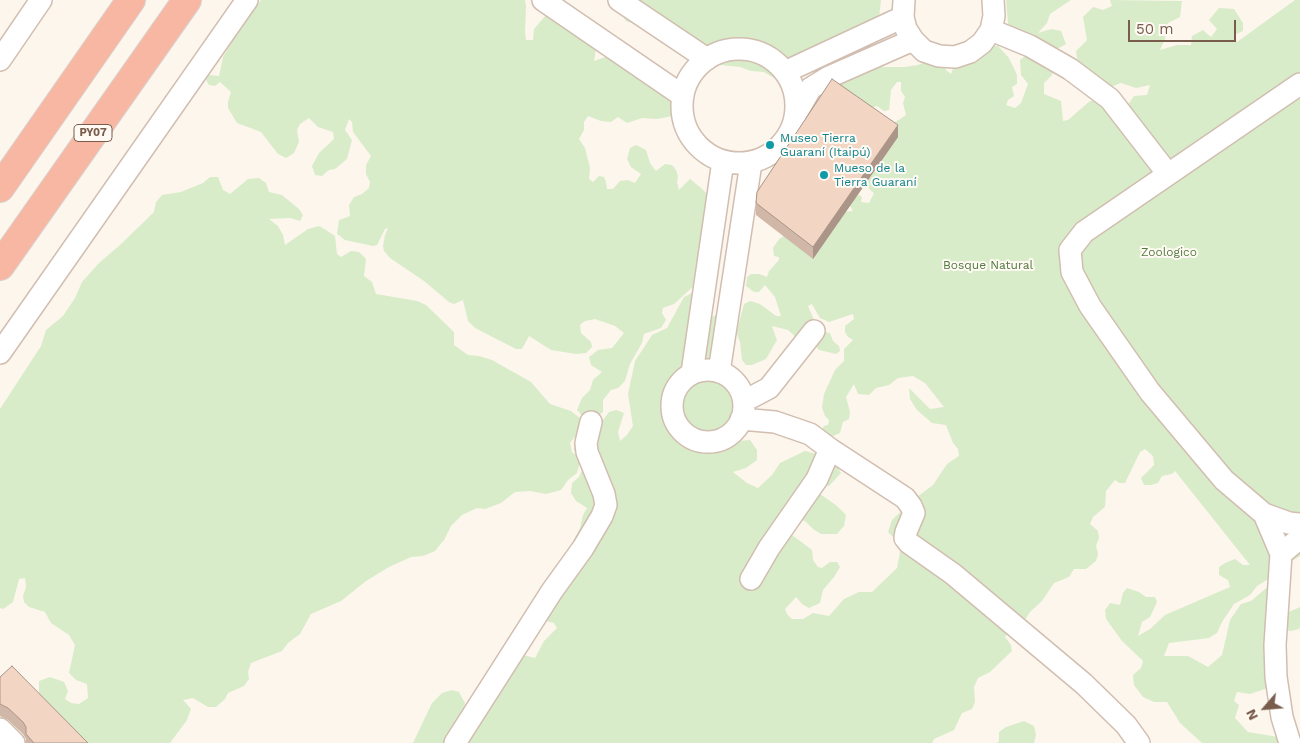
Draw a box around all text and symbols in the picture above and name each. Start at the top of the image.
scale bar [1130,10,1238,42]
text: 50 m [1136,20,1173,38]
road number: PY07 [74,125,112,142]
place label: Museo Tierra Guaraní (Itaipú) [780,131,870,159]
marker: Museo Tierra Guaraní (Itaipú) [764,139,776,151]
place label: Mueso de la Tierra Guaraní [834,161,917,189]
marker: Mueso de la Tierra Guaraní [818,169,830,181]
park label: Zoologico [1141,245,1197,259]
park label: Bosque Natural [943,258,1033,272]
north arrow [1240,683,1290,733]
text: N [1242,707,1261,723]

